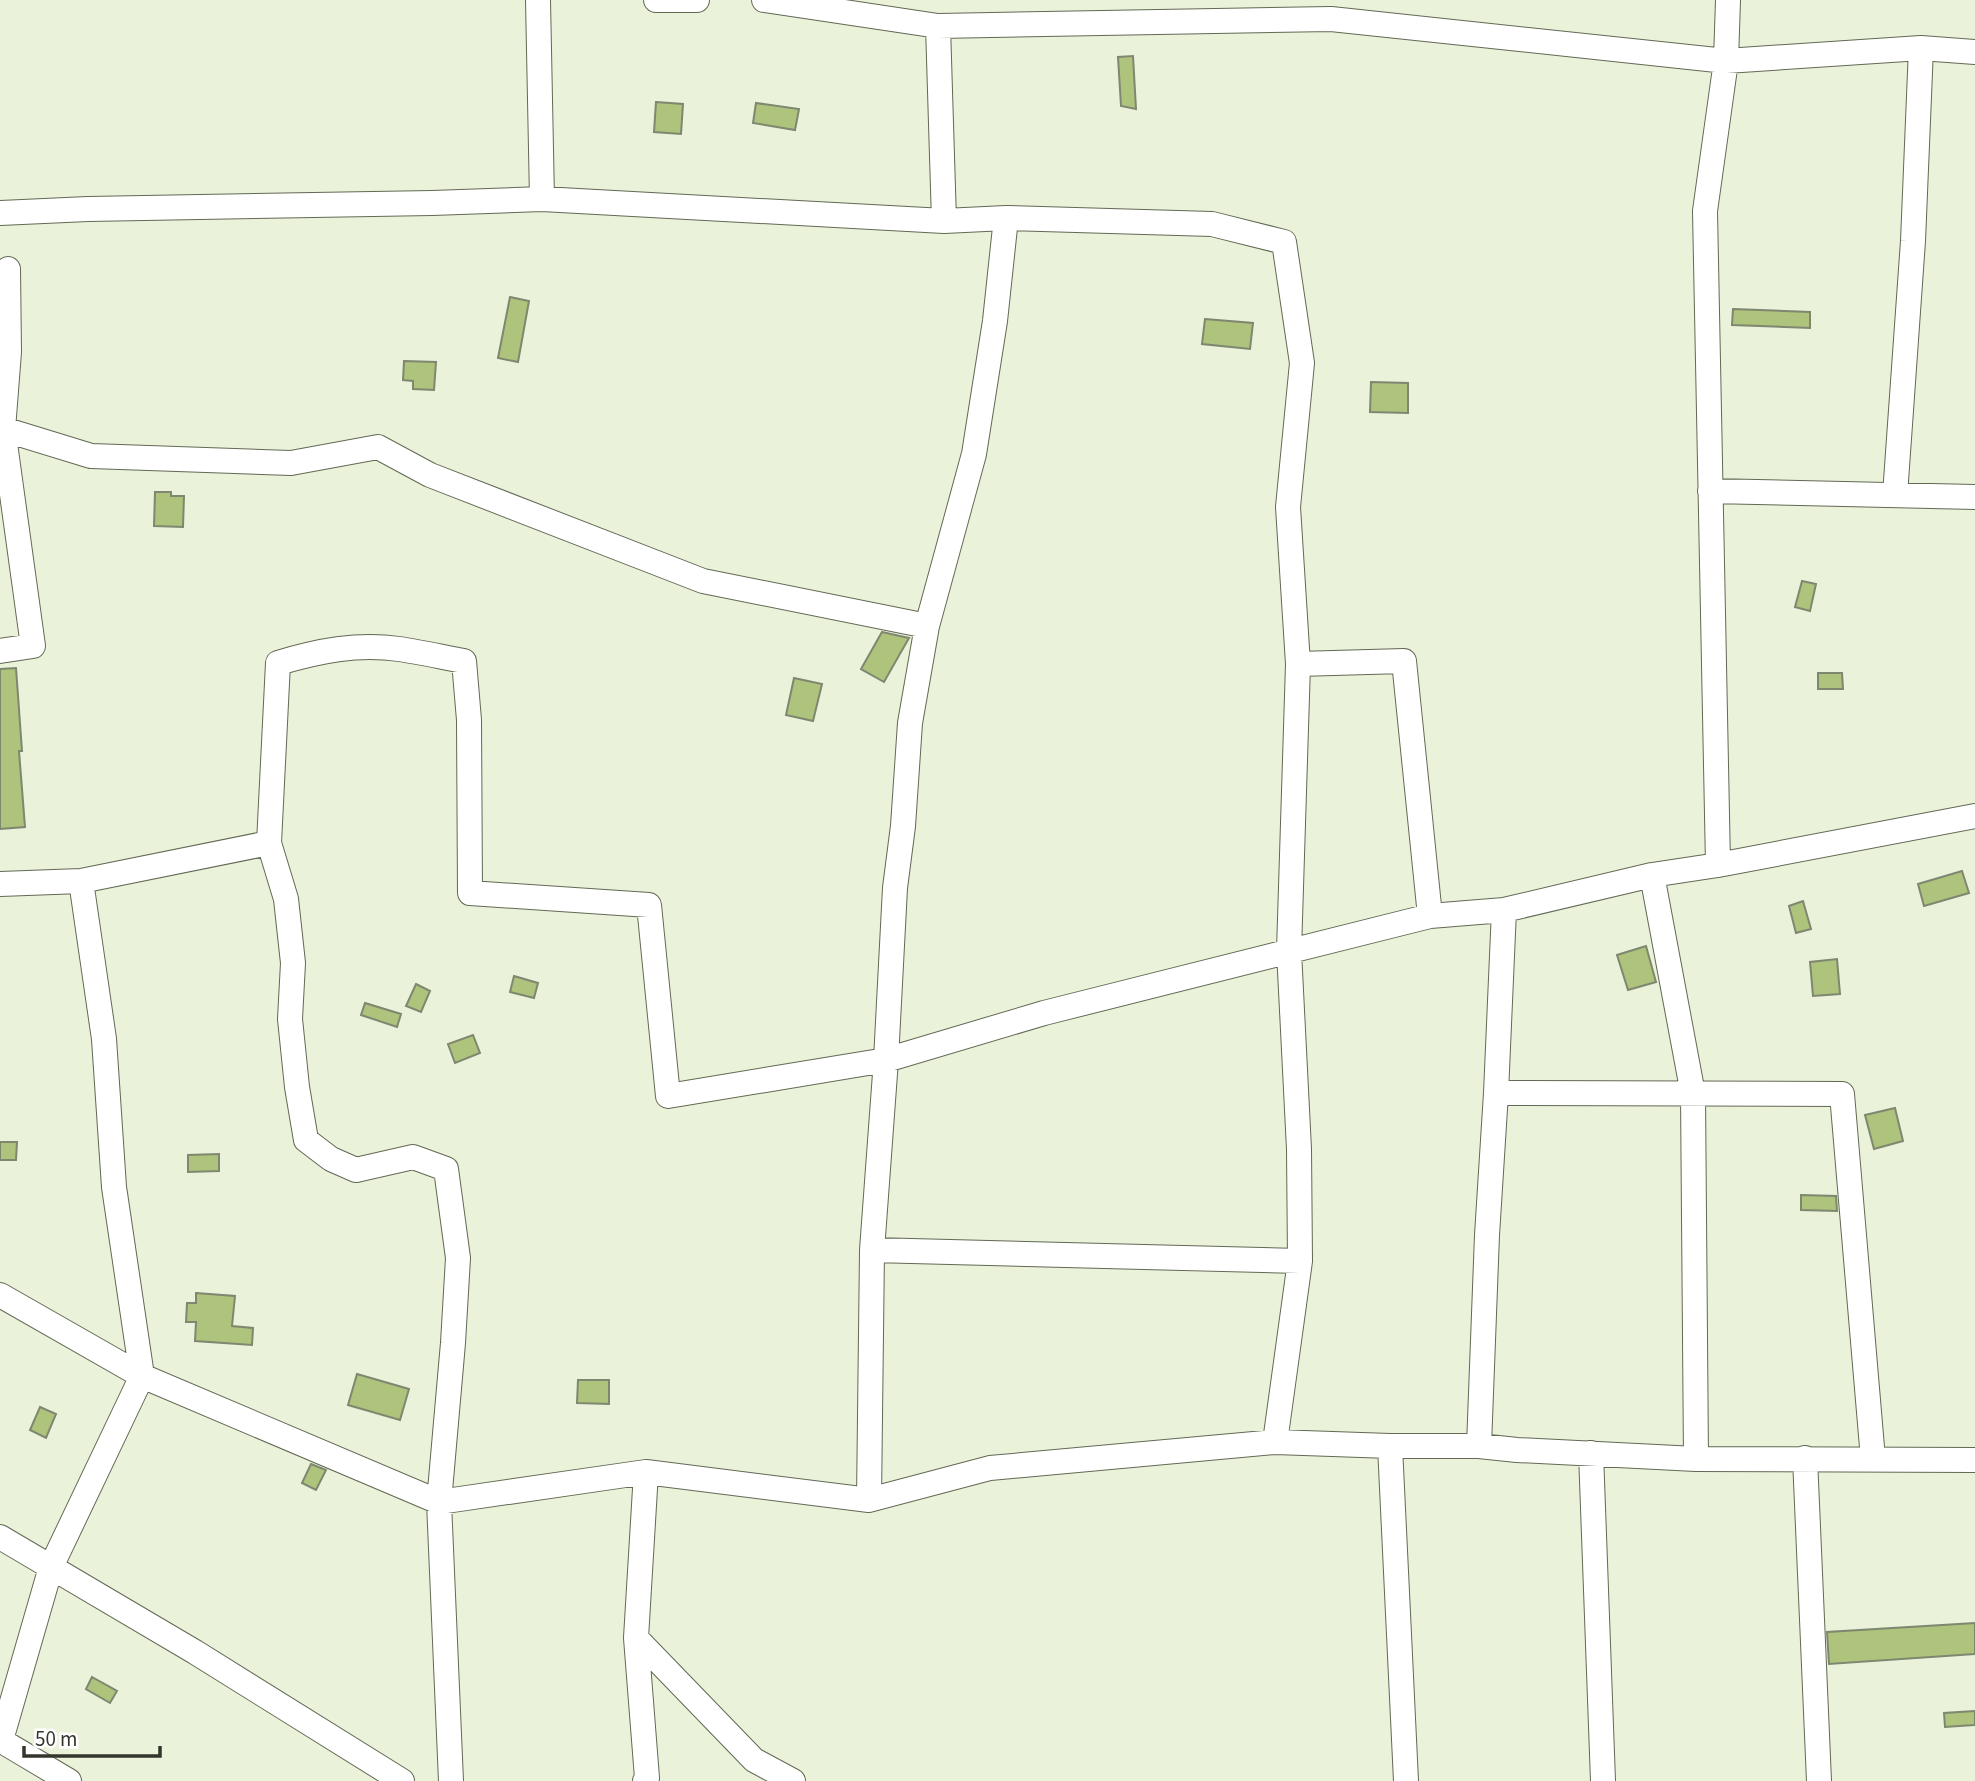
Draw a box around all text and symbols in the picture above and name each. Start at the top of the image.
scale bar [24,1714,161,1758]
text: 50 m [35,1724,77,1754]

